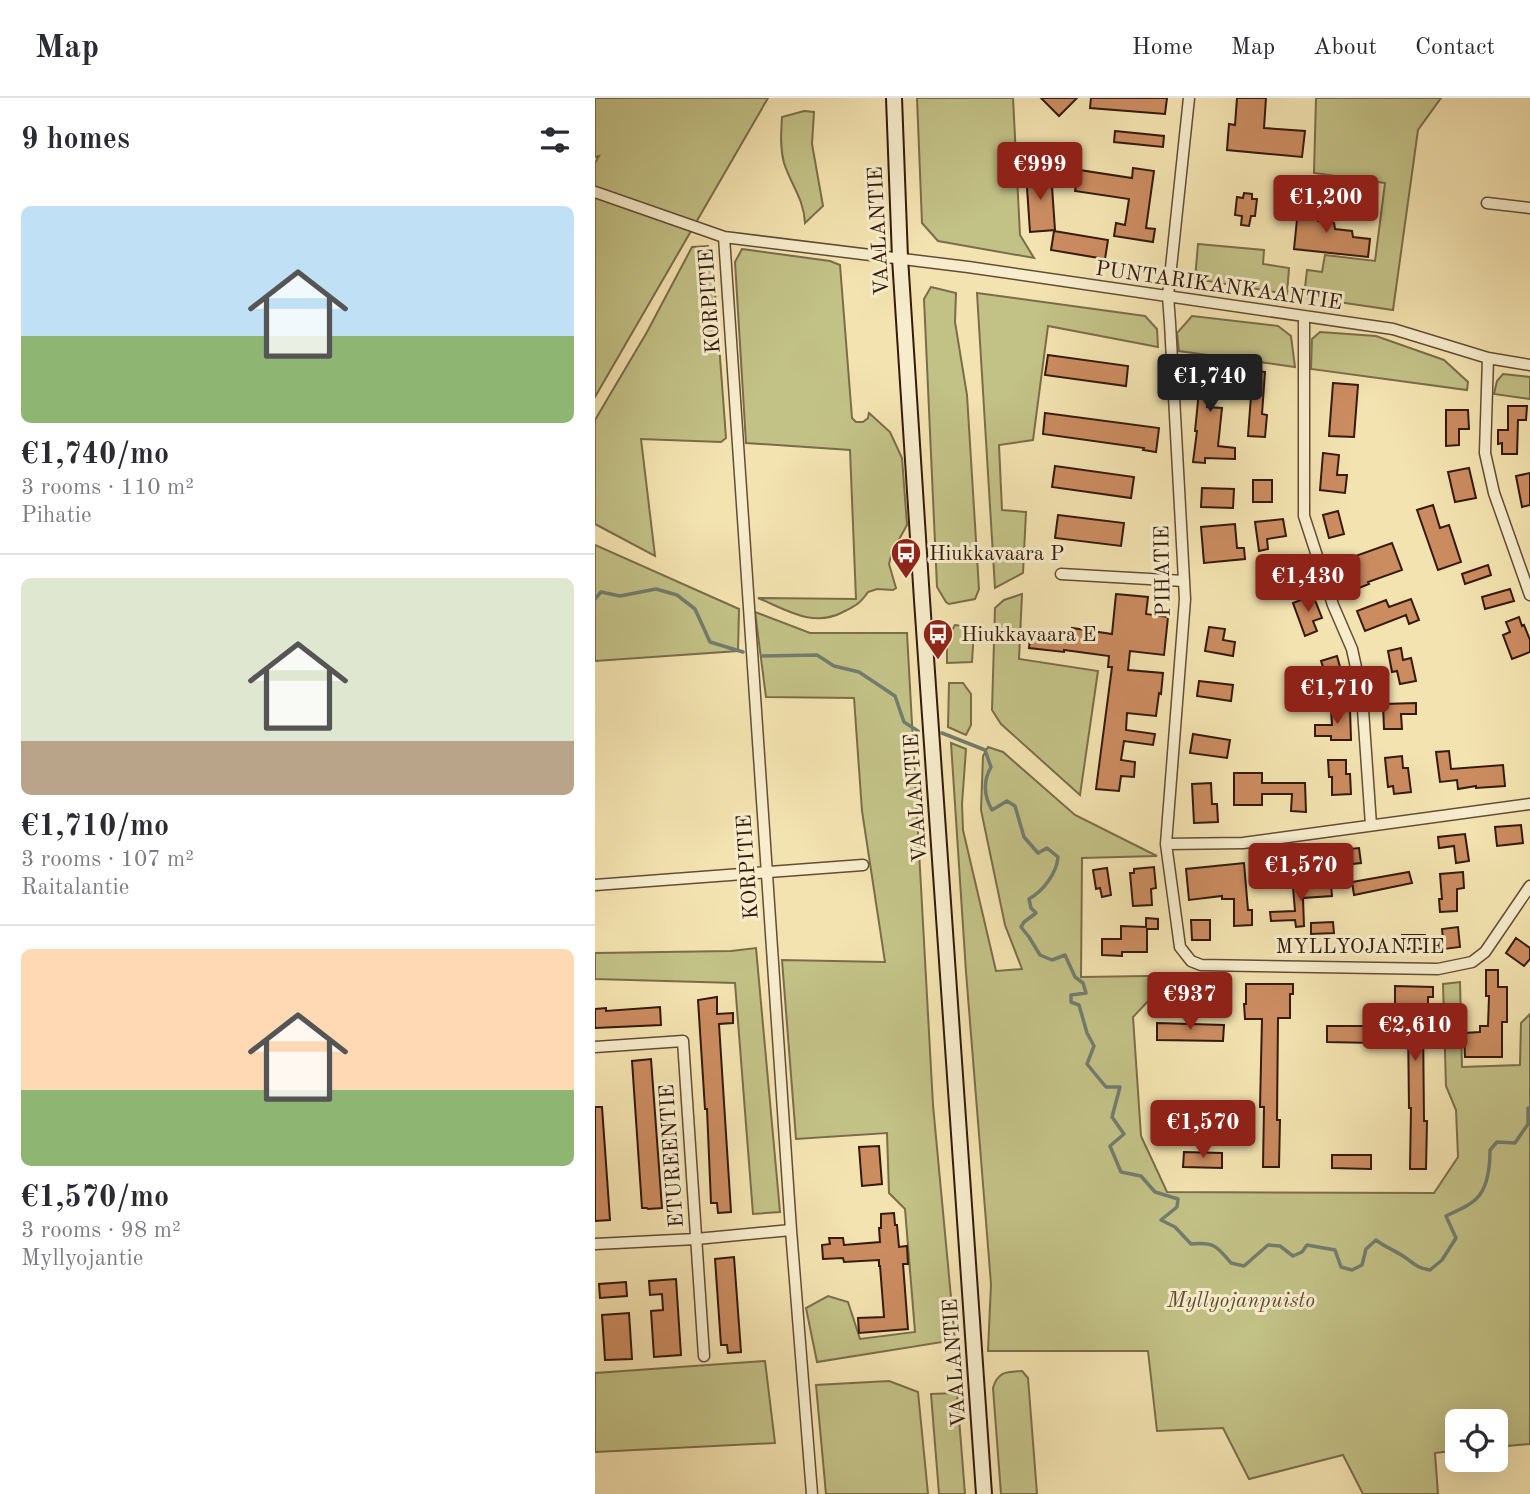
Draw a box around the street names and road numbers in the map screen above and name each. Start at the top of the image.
street label: VAALANTIE [866,166,893,296]
street label: KORPITIE [696,248,725,354]
street label: PUNTARIKANKAANTIE [1094,259,1344,314]
street label: PIHATIE [1152,525,1175,617]
street label: VAALANTIE [902,733,931,863]
street label: KORPITIE [734,814,763,920]
street label: MYLLYOJANTIE [1276,937,1444,958]
street label: ETUREENTIE [657,1083,688,1228]
street label: VAALANTIE [941,1298,970,1428]

